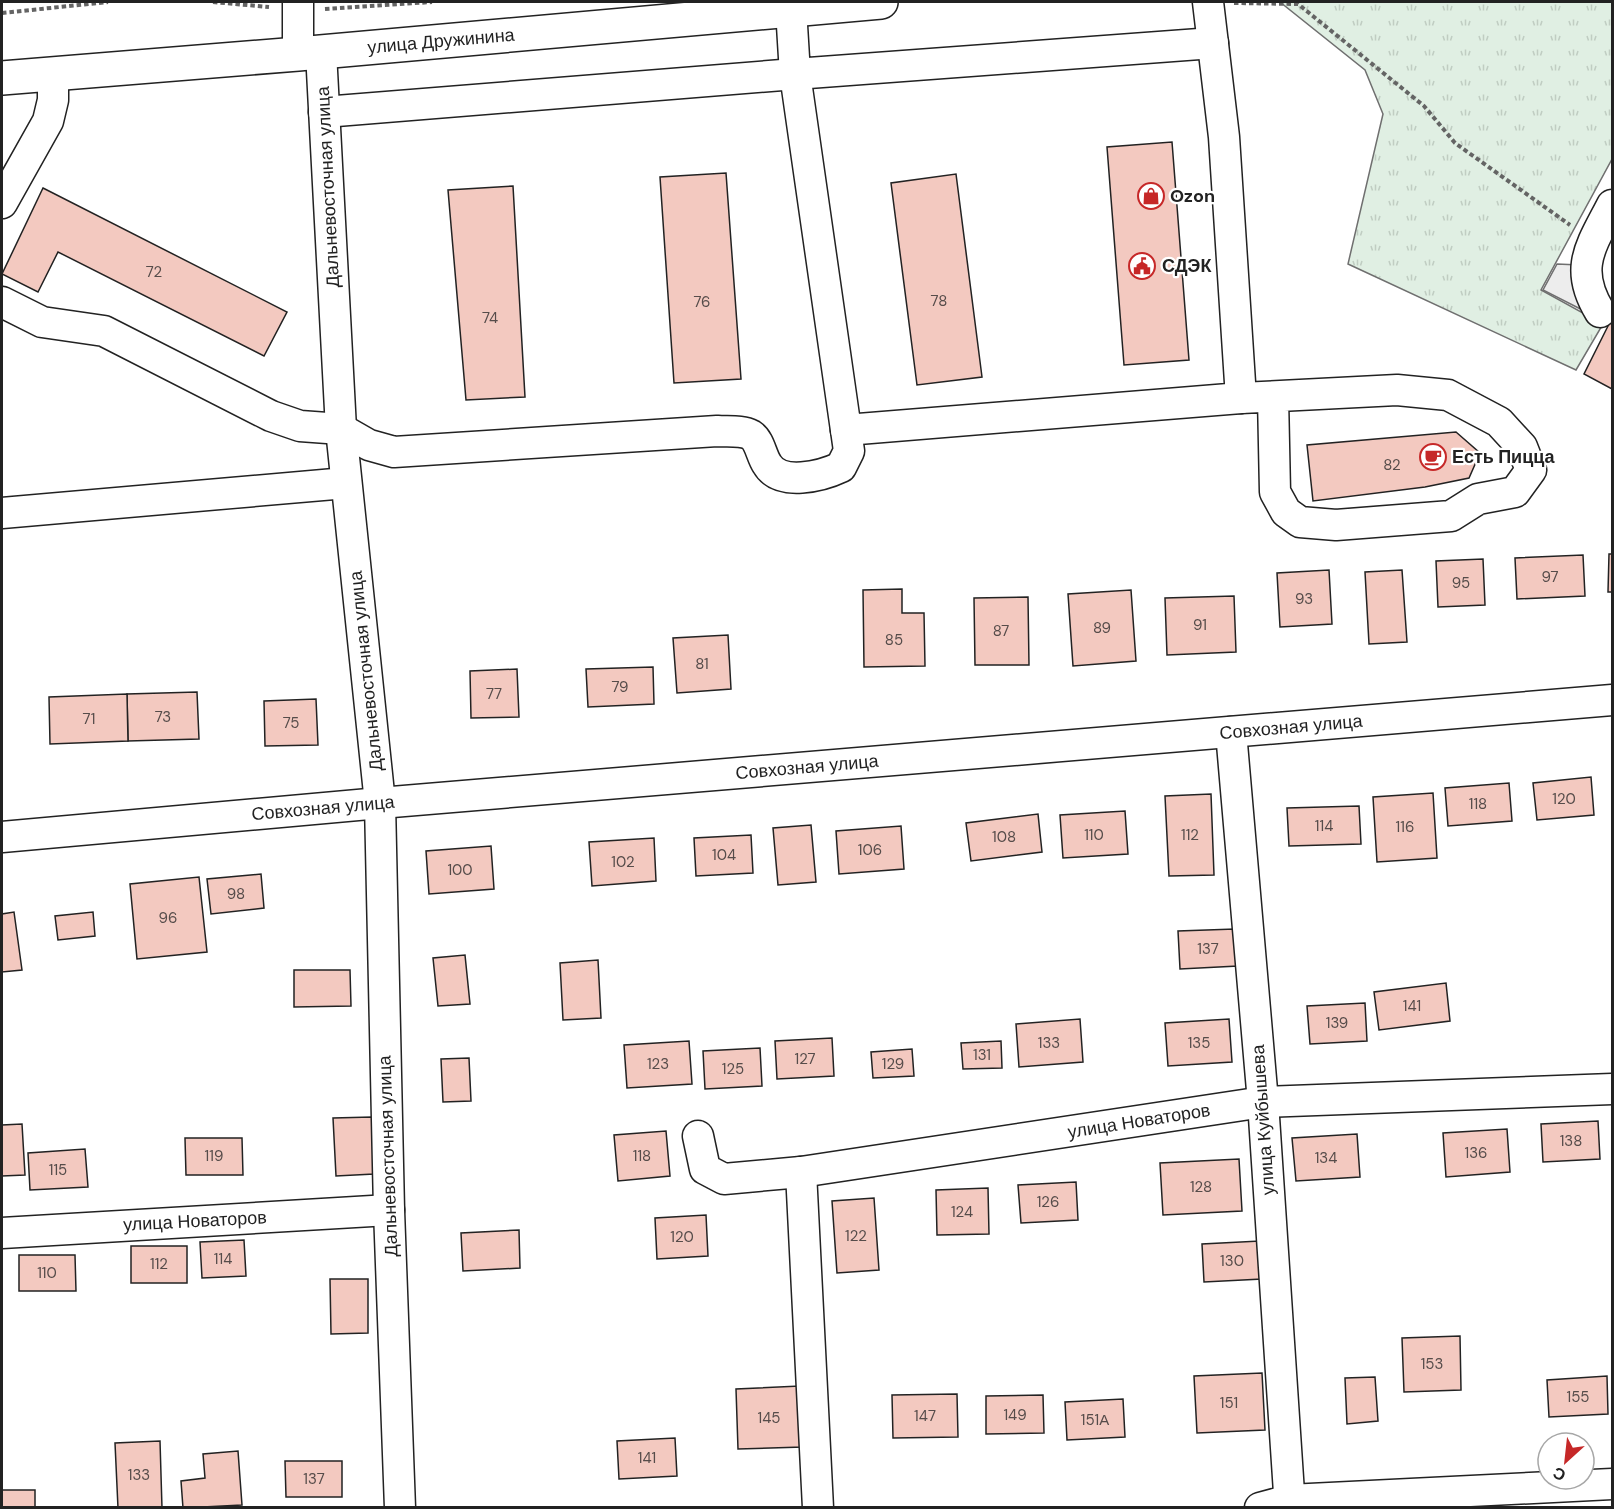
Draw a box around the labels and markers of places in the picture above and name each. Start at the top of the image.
shop icon: Ozon [1136,181,1166,211]
place label: Ozon [1170,184,1215,208]
public building icon: СДЭК [1127,251,1157,281]
place label: СДЭК [1162,254,1212,278]
cafe icon: Есть Пицца [1418,442,1448,472]
place label: Есть Пицца [1452,445,1555,469]

